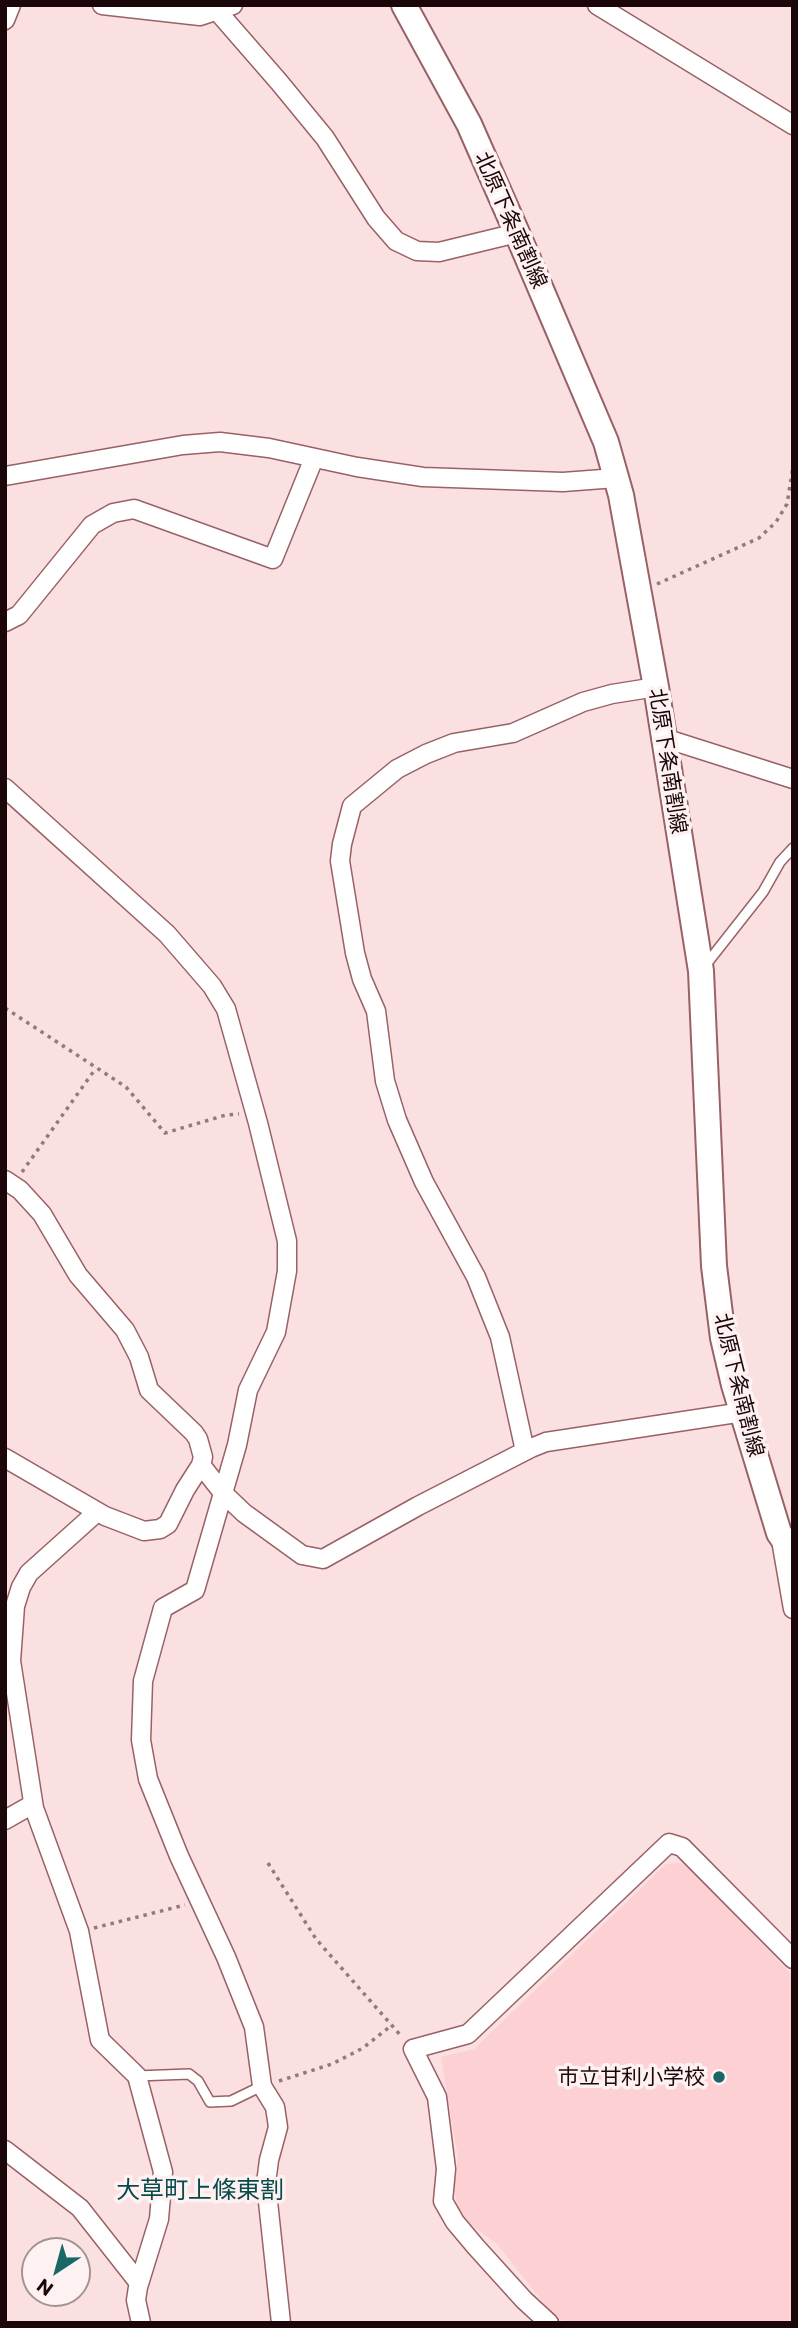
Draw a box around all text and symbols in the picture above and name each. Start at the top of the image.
street label: 北原下条南割線 [470,148,552,292]
street label: 北原下条南割線 [644,686,692,836]
street label: 北原下条南割線 [709,1311,769,1459]
place label: 市立甘利小学校 [558,2064,705,2090]
marker: 市立甘利小学校 [711,2069,727,2085]
district label: 大草町上條東割 [116,2176,284,2204]
north arrow [21,2237,91,2307]
text: N [32,2274,57,2301]

